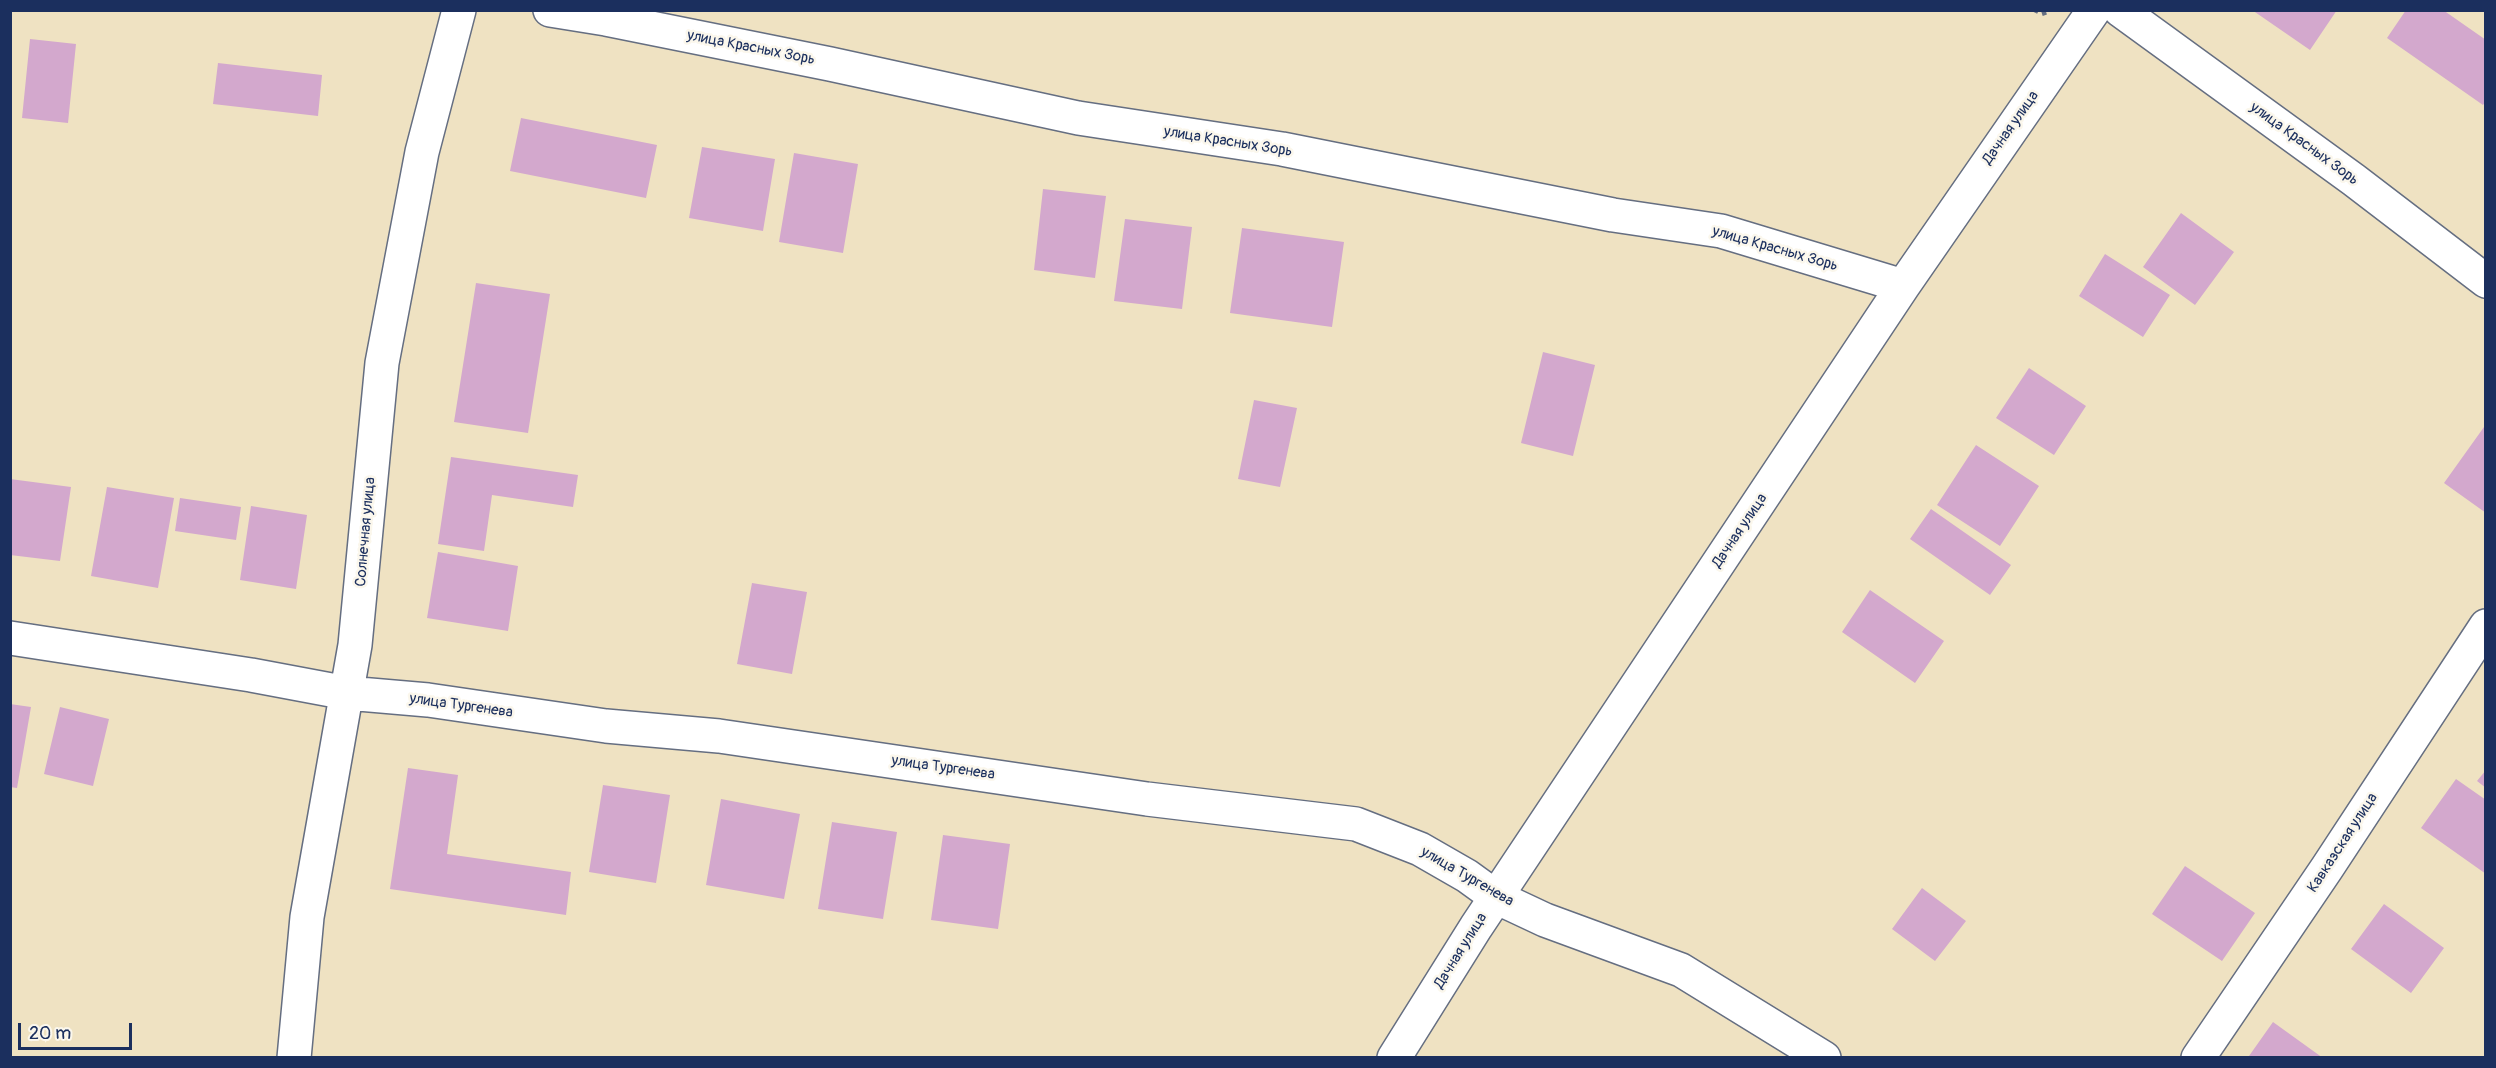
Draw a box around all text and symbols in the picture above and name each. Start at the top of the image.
street label: улица Красных Зорь [686,27,816,69]
street label: Дачная улица [1979,88,2043,168]
street label: улица Красных Зорь [2246,99,2362,189]
street label: улица Красных Зорь [1162,123,1294,161]
street label: улица Красных Зорь [1710,222,1840,276]
street label: Солнечная улица [352,477,380,587]
street label: Дачная улица [1709,490,1771,572]
street label: улица Тургенева [408,690,514,722]
street label: улица Тургенева [890,752,996,784]
street label: Кавказская улица [2304,790,2382,896]
street label: улица Тургенева [1417,843,1517,911]
street label: Дачная улица [1431,910,1491,992]
scale bar [21,1011,135,1049]
text: 20 m [29,1022,71,1045]

